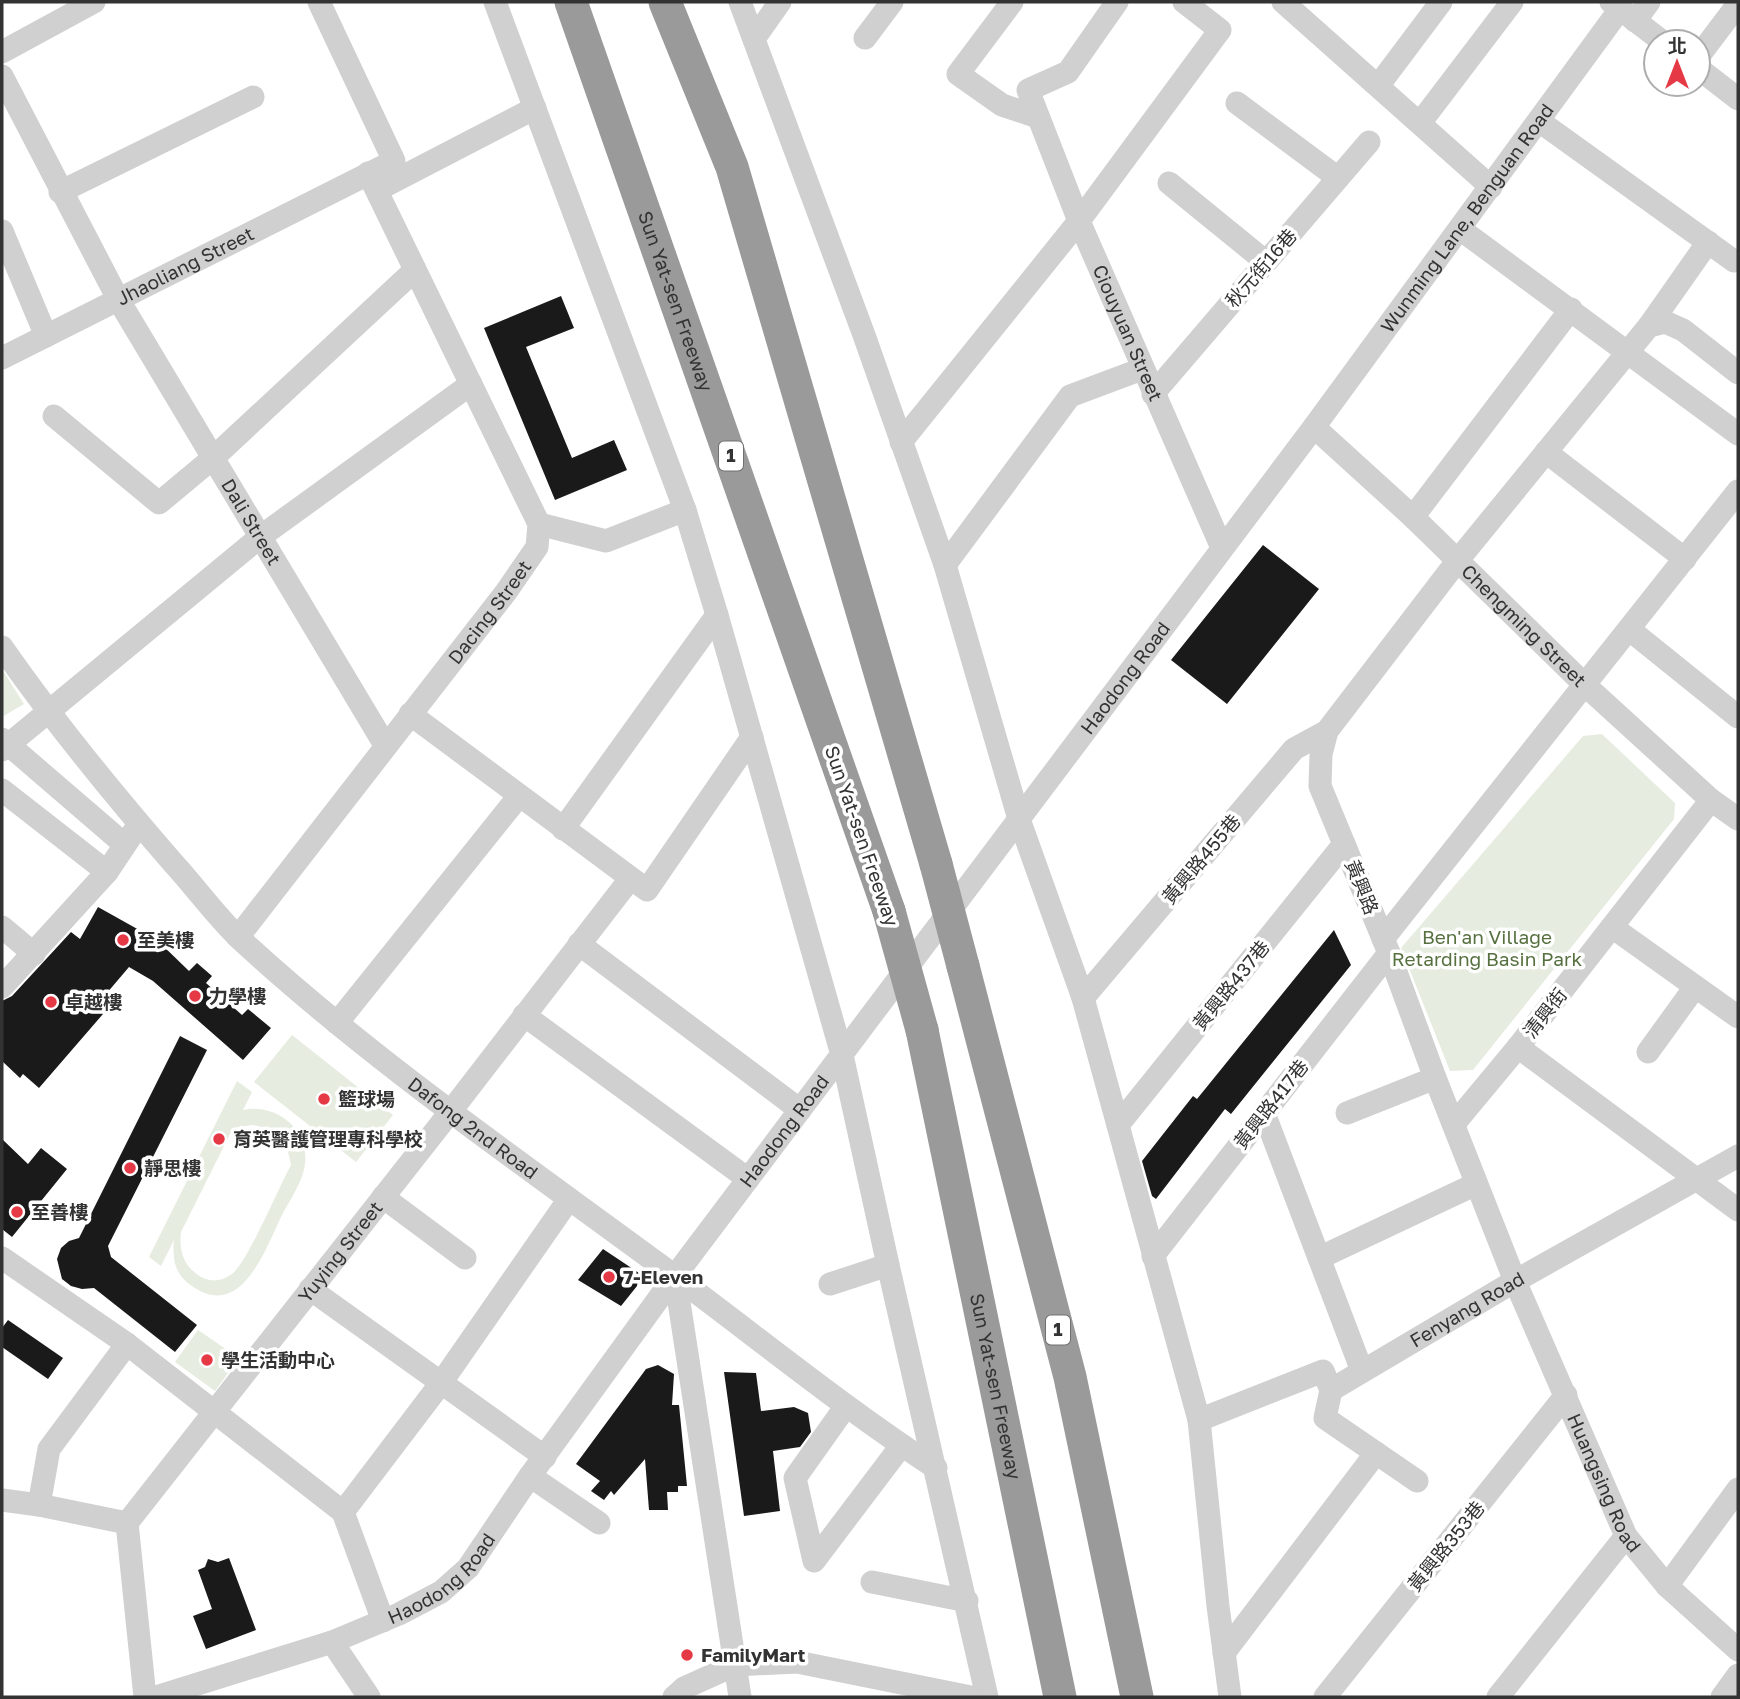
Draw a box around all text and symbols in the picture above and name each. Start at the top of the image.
north arrow [1642,28,1712,98]
text: 北 [1667,34,1687,57]
street label: Wunming Lane, Benguan Road [1375,99,1558,337]
street label: Sun Yat-sen Freeway [634,208,718,395]
street label: Jhaoliang Street [112,221,257,310]
street label: 秋元街16巷 [1220,224,1301,312]
street label: Ciouyuan Street [1088,261,1168,404]
road number: 1 [719,442,743,470]
street label: Dali Street [217,474,286,569]
street label: Dacing Street [443,555,536,668]
street label: Chengming Street [1457,559,1592,691]
street label: Haodong Road [1075,617,1174,738]
street label: Sun Yat-sen Freeway [821,742,904,930]
street label: 黃興路455巷 [1157,809,1245,908]
street label: 黃興路 [1341,856,1384,918]
park label: Ben'an Village Retarding Basin Park [1392,925,1582,970]
place label: 至美樓 [137,928,194,951]
marker: 至美樓 [115,932,131,948]
street label: 黃興路437巷 [1187,935,1274,1034]
street label: 清興街 [1518,983,1571,1042]
place label: 力學樓 [209,984,266,1007]
marker: 力學樓 [187,988,203,1004]
place label: 卓越樓 [65,990,122,1013]
marker: 卓越樓 [43,994,59,1010]
street label: 黃興路417巷 [1229,1054,1313,1153]
street label: Haodong Road [734,1070,833,1191]
street label: Dafong 2nd Road [404,1072,543,1183]
place label: 籃球場 [338,1087,395,1110]
marker: 籃球場 [316,1091,332,1107]
place label: 育英醫護管理專科學校 [233,1127,423,1150]
marker: 育英醫護管理專科學校 [211,1131,227,1147]
place label: 靜思樓 [144,1156,201,1179]
marker: 靜思樓 [122,1160,138,1176]
street label: Yuying Street [293,1196,387,1307]
place label: 至善樓 [31,1200,88,1223]
marker: 至善樓 [9,1204,25,1220]
place label: 7-Eleven [623,1265,703,1288]
street label: Fenyang Road [1405,1266,1528,1352]
marker: 7-Eleven [601,1269,617,1285]
street label: Sun Yat-sen Freeway [966,1291,1027,1482]
road number: 1 [1046,1316,1070,1344]
place label: 學生活動中心 [221,1348,335,1371]
marker: 學生活動中心 [199,1352,215,1368]
street label: Huangsing Road [1563,1410,1646,1557]
street label: 黃興路353巷 [1402,1496,1489,1595]
street label: Haodong Road [384,1528,499,1628]
place label: FamilyMart [701,1643,806,1666]
marker: FamilyMart [679,1647,695,1663]

